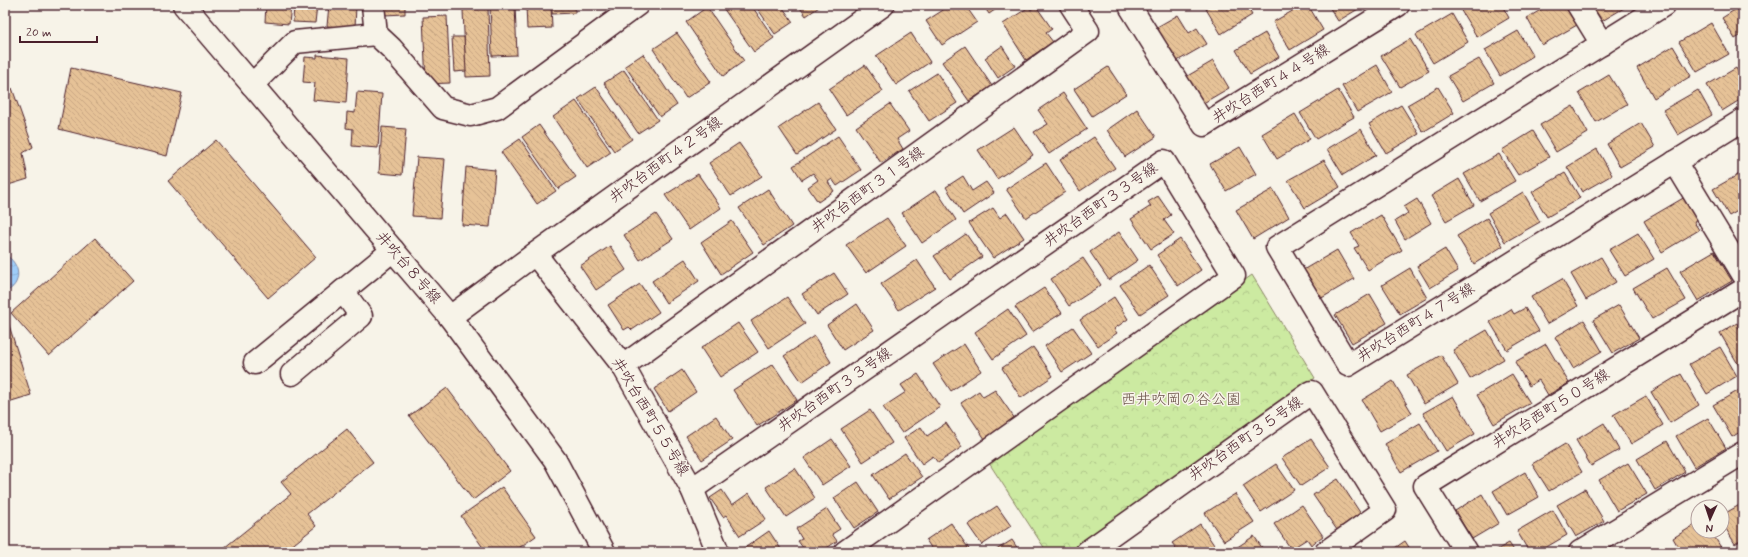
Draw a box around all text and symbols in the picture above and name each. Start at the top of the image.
scale bar [20,18,97,44]
text: 20 m [26,25,52,41]
street label: 井吹台西町４４号線 [1208,40,1334,128]
street label: 井吹台西町４２号線 [606,112,726,208]
street label: 井吹台西町３１号線 [808,142,928,238]
street label: 井吹台西町３３号線 [1040,158,1162,252]
street label: 井吹台８号線 [371,227,445,309]
street label: 井吹台西町４７号線 [1353,279,1479,367]
street label: 井吹台西町３３号線 [774,343,896,437]
street label: 井吹台西町５５号線 [607,354,693,480]
street label: 井吹台西町５０号線 [1488,365,1614,453]
park label: 西井吹岡の谷公園 [1121,390,1241,410]
street label: 井吹台西町３５号線 [1185,392,1307,486]
north arrow [1690,499,1730,539]
text: N [1706,521,1714,535]

